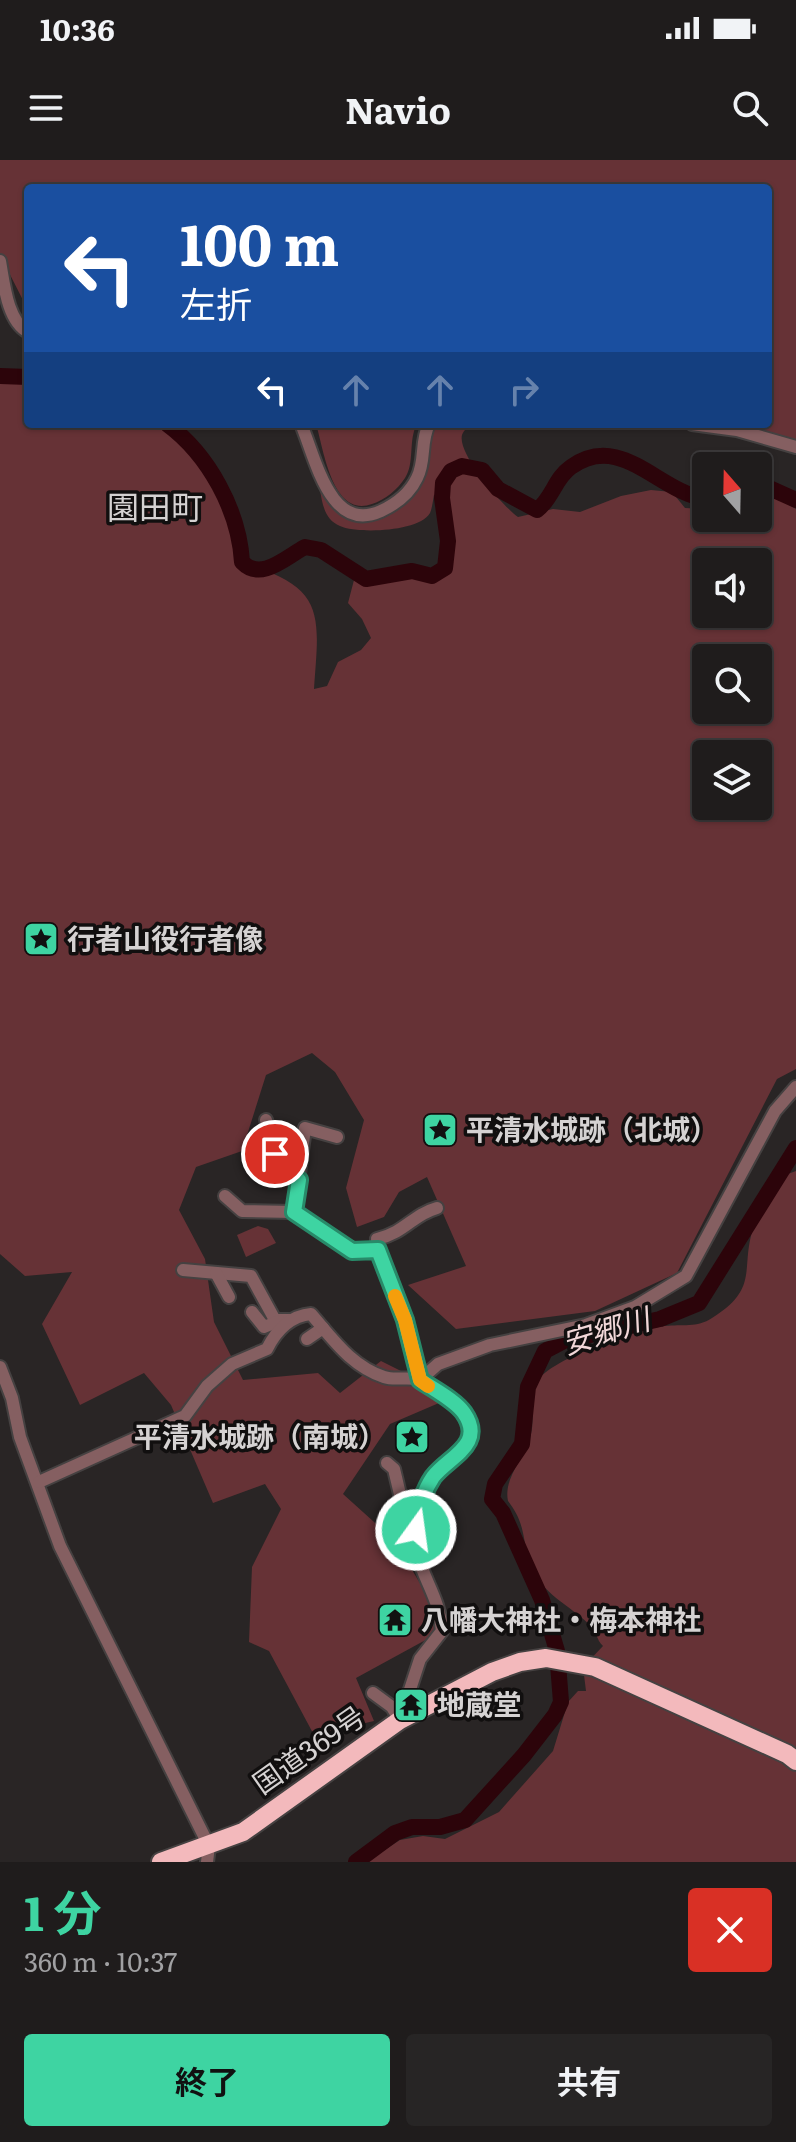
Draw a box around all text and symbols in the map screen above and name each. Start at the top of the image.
text: 10:36 [40,6,115,50]
text: Navio [345,82,451,135]
icon: menu [24,86,68,130]
icon: search [728,86,772,130]
text: 100 m [180,200,339,283]
icon: left [48,216,152,320]
text: 左折 [180,276,252,329]
icon: left [250,368,294,412]
icon: ahead [334,368,378,412]
icon: ahead [418,368,462,412]
icon: right [502,368,546,412]
north arrow [692,452,772,532]
map controls [692,452,772,820]
district label: 園田町 [107,481,203,529]
button: sound [692,548,772,628]
button: search [692,644,772,724]
button: layers [692,740,772,820]
place label: 行者山役行者像 [67,916,263,958]
place icon: 行者山役行者像 [22,920,60,958]
place label: 平清水城跡（北城） [466,1107,718,1149]
place icon: 平清水城跡（北城） [421,1111,459,1149]
pin [241,1120,309,1188]
icon: arrive [253,1132,297,1176]
water label: 安郷川 [556,1294,657,1363]
place label: 平清水城跡（南城） [134,1414,386,1456]
place icon: 平清水城跡（南城） [393,1418,431,1456]
position arrow [374,1488,458,1572]
place label: 八幡大神社・梅本神社 [421,1597,701,1639]
temple icon: 八幡大神社・梅本神社 [376,1601,414,1639]
place label: 地蔵堂 [437,1682,521,1724]
temple icon: 地蔵堂 [392,1686,430,1724]
street label: 国道369号 [243,1694,373,1803]
text: 1 分 [24,1875,101,1946]
button: close [688,1888,772,1972]
text: 360 m · 10:37 [24,1941,177,1980]
button: 終了 [24,2034,390,2126]
button: 共有 [406,2034,772,2126]

